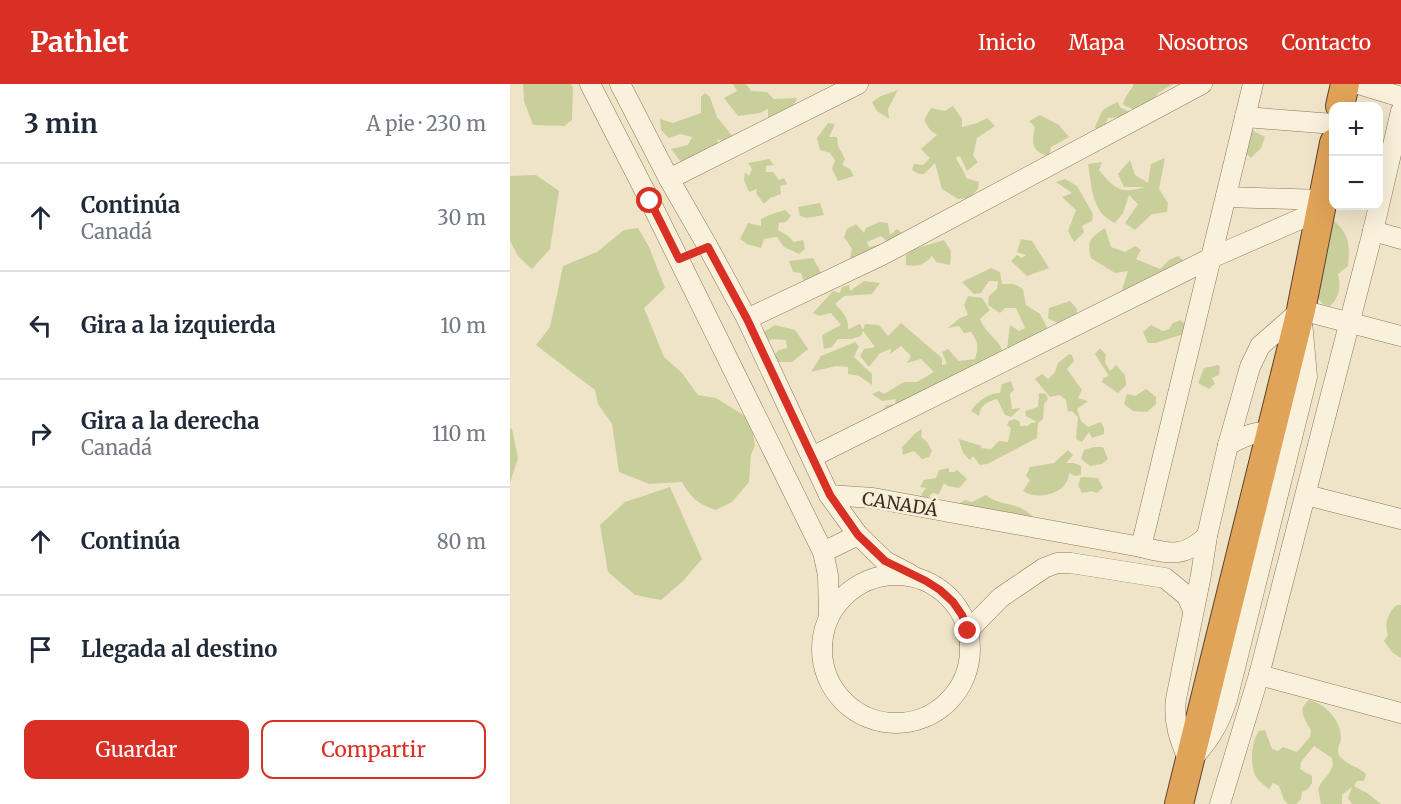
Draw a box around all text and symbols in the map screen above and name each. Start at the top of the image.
text: Pathlet [30,24,129,60]
text: Inicio [978,29,1036,56]
text: Mapa [1069,29,1125,56]
text: Nosotros [1158,29,1248,56]
text: Contacto [1281,29,1371,56]
map controls [1329,102,1383,210]
button: + [1329,102,1383,156]
text: 3 min [24,107,98,140]
text: A pie · 230 m [366,111,486,136]
button: − [1329,156,1383,210]
route start [636,187,662,213]
text: Continúa [81,191,180,219]
icon: ahead [24,201,57,234]
text: 30 m [437,205,486,230]
text: Canadá [81,219,152,244]
icon: left [24,309,57,342]
text: Gira a la izquierda [81,311,276,339]
text: 10 m [440,313,486,338]
text: Gira a la derecha [81,407,259,435]
icon: right [24,417,57,450]
text: 110 m [432,421,486,446]
text: Canadá [81,435,152,460]
street label: CANADÁ [860,487,940,521]
icon: ahead [24,525,57,558]
text: Continúa [81,527,180,555]
text: 80 m [437,529,486,554]
route end [954,617,980,643]
icon: arrive [24,633,57,666]
text: Llegada al destino [81,635,277,663]
button: Guardar [24,720,249,779]
button: Compartir [261,720,486,779]

